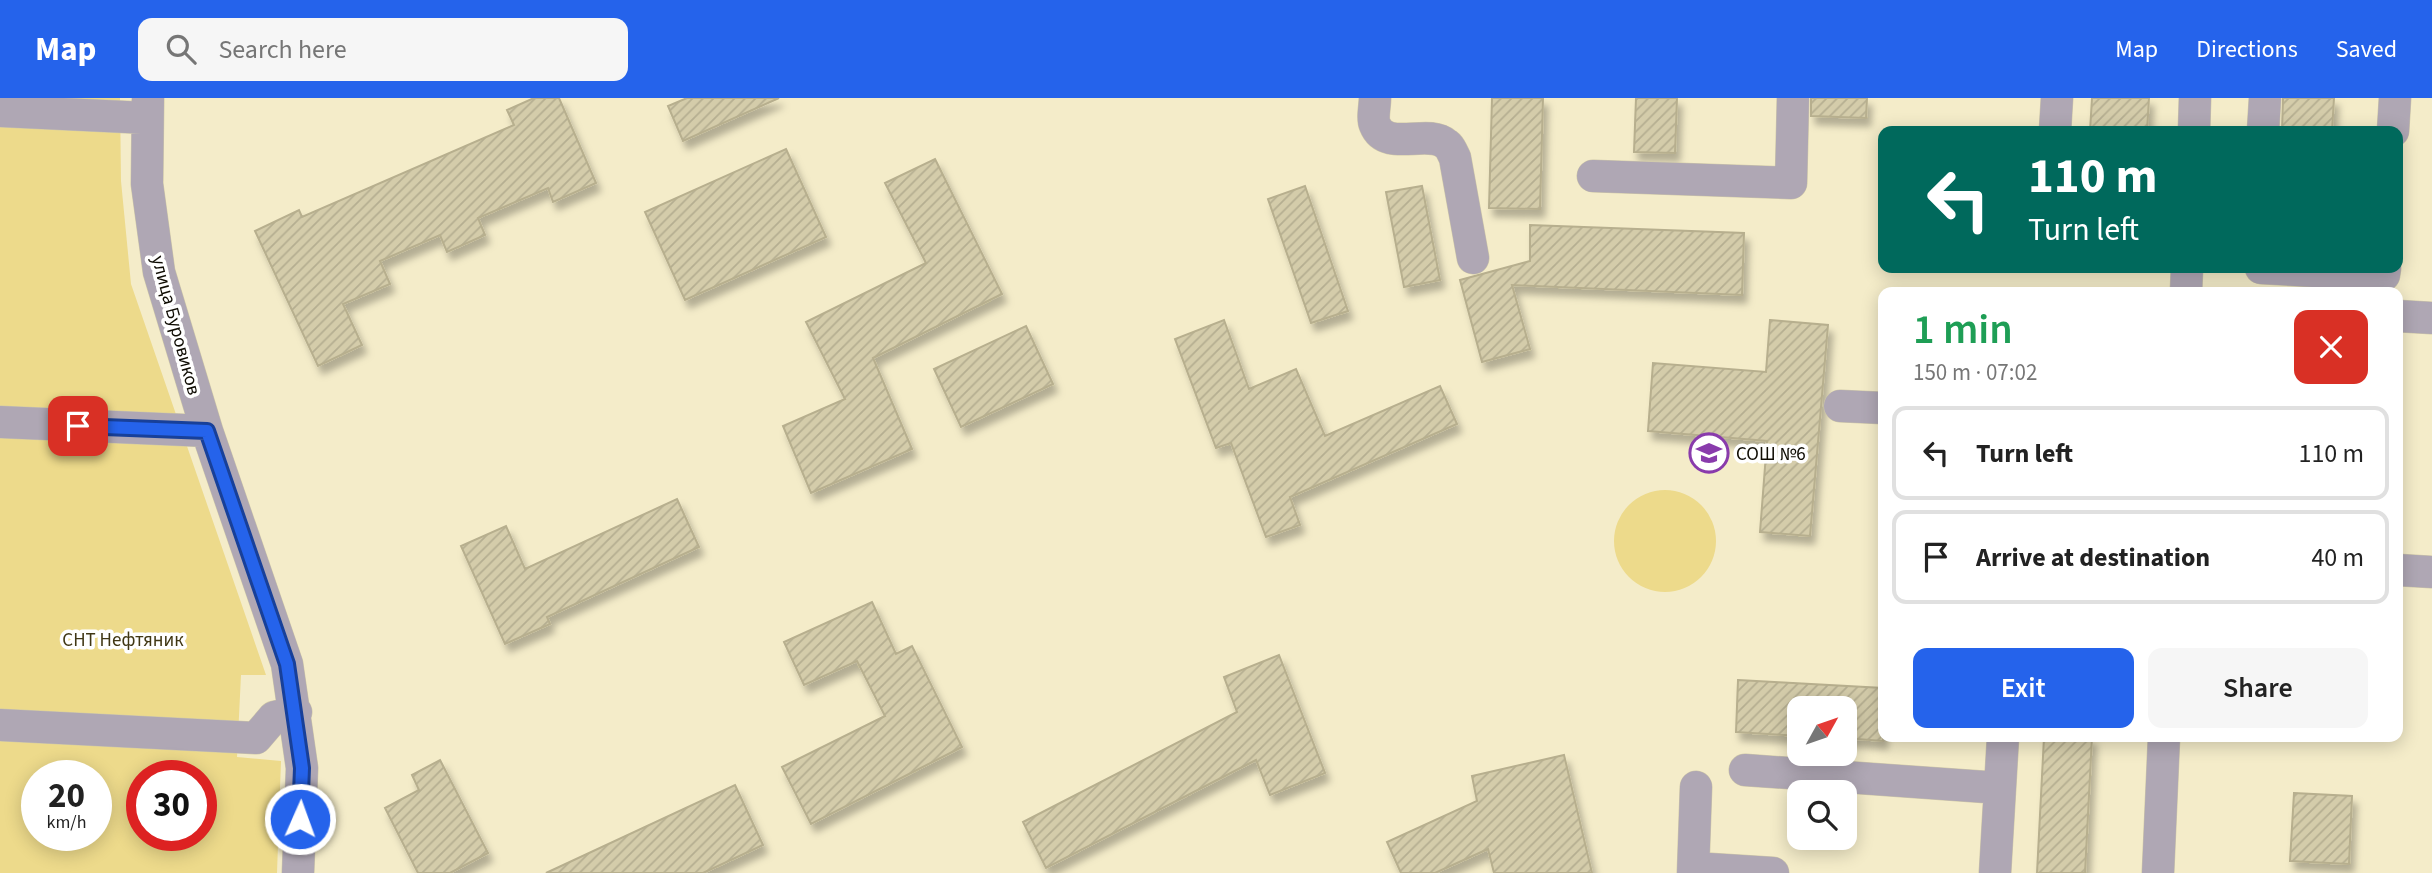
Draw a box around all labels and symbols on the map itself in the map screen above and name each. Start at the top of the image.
street label: улица Буровиков [144,253,207,398]
pin [48,396,108,456]
school or university icon: СОШ №6 [1688,432,1730,474]
place label: СОШ №6 [1736,441,1806,468]
park label: СНТ Нефтяник [62,627,184,654]
north arrow [1787,696,1857,766]
speed limit sign: 30 [126,760,217,851]
position arrow [263,782,337,856]

